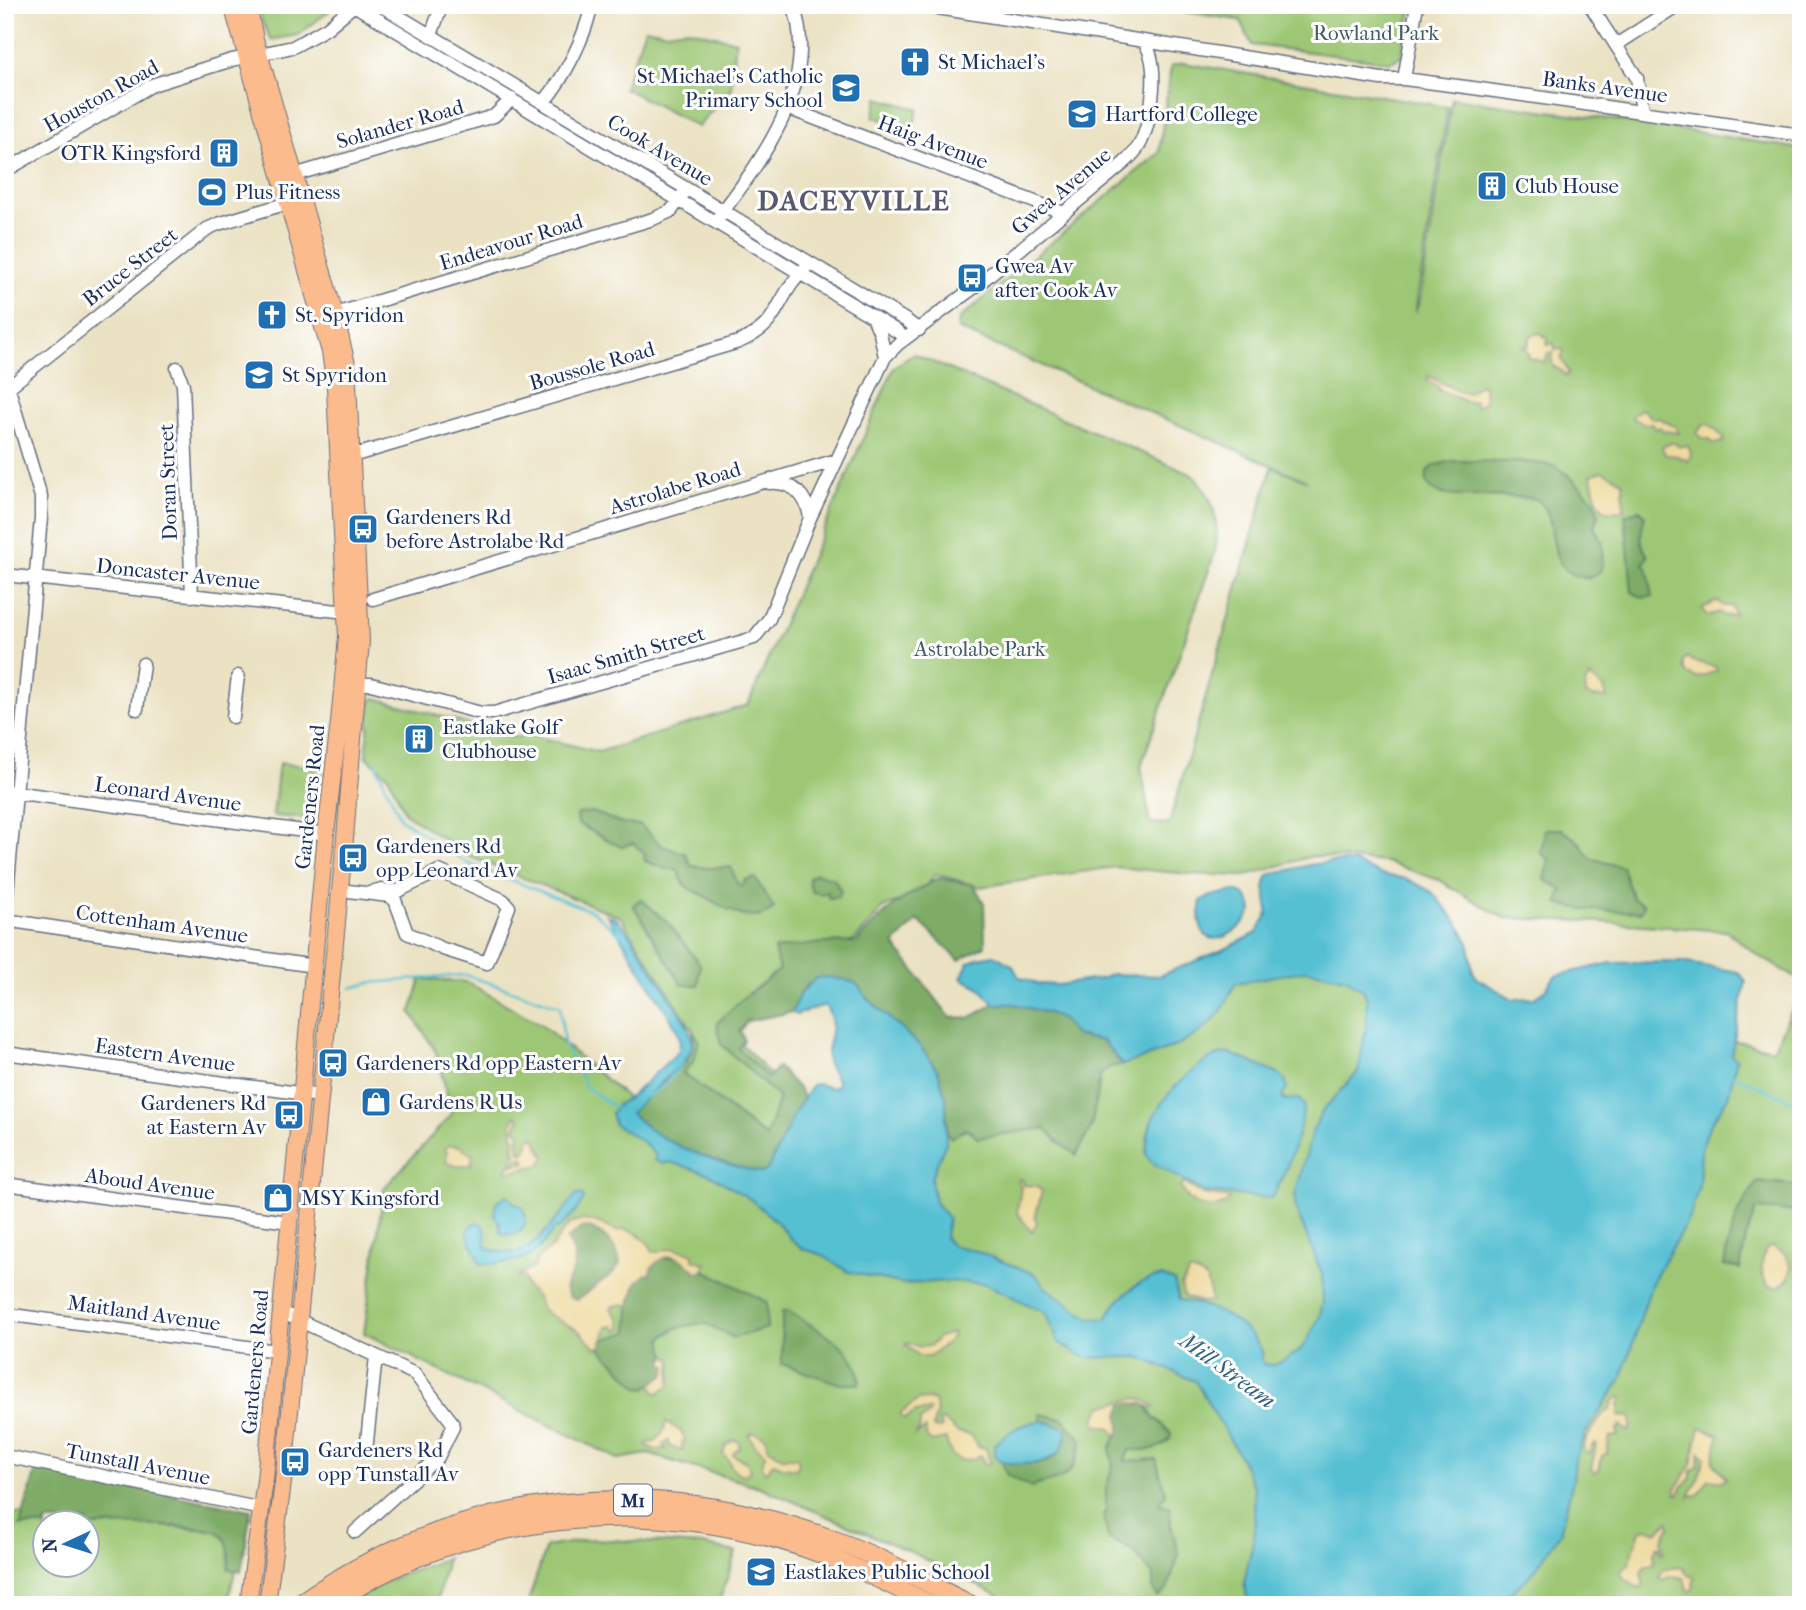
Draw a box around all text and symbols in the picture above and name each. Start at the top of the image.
park label: Rowland Park [1313,21,1439,45]
church icon: St Michael's [898,45,932,79]
place label: St Michael's [938,50,1045,74]
street label: Houston Road [39,54,163,137]
place label: St Michael's Catholic Primary School [637,64,823,112]
street label: Banks Avenue [1541,66,1669,108]
school or university icon: St Michael's Catholic Primary School [829,71,863,105]
street label: Solander Road [334,94,467,154]
school or university icon: Hartford College [1065,97,1099,131]
place label: Hartford College [1105,102,1258,126]
street label: Cook Avenue [603,109,717,191]
street label: Haig Avenue [875,110,991,174]
building icon: OTR Kingsford [207,136,241,170]
place label: OTR Kingsford [61,141,202,165]
street label: Gwea Avenue [1006,142,1116,240]
building icon: Club House [1475,169,1509,203]
place label: Club House [1515,174,1619,198]
sports icon: Plus Fitness [195,175,229,209]
place label: Plus Fitness [235,180,341,204]
district label: DACEYVILLE [757,184,951,217]
street label: Endeavour Road [436,209,586,275]
street label: Bruce Street [78,222,183,312]
place label: Gwea Av after Cook Av [995,254,1118,302]
bus stop icon: Gwea Av after Cook Av [955,261,989,295]
church icon: St. Spyridon [255,298,289,332]
place label: St. Spyridon [295,303,404,327]
street label: Boussole Road [527,336,658,395]
school or university icon: St Spyridon [242,358,276,392]
place label: St Spyridon [282,363,387,387]
street label: Doran Street [154,422,182,541]
street label: Astrolabe Road [605,456,744,520]
place label: Gardeners Rd before Astrolabe Rd [385,505,565,553]
bus stop icon: Gardeners Rd before Astrolabe Rd [346,512,380,546]
street label: Doncaster Avenue [95,553,261,595]
street label: Isaac Smith Street [544,621,708,689]
park label: Astrolabe Park [913,637,1046,661]
place label: Eastlake Golf Clubhouse [442,715,563,763]
building icon: Eastlake Golf Clubhouse [402,722,436,756]
street label: Gardeners Road [290,723,330,871]
street label: Leonard Avenue [93,772,243,816]
place label: Gardeners Rd opp Leonard Av [376,834,518,882]
bus stop icon: Gardeners Rd opp Leonard Av [336,841,370,875]
street label: Cottenham Avenue [74,900,250,948]
street label: Eastern Avenue [93,1033,237,1077]
bus stop icon: Gardeners Rd opp Eastern Av [316,1046,350,1080]
place label: Gardeners Rd opp Eastern Av [356,1051,622,1075]
shop icon: Gardens R Us [359,1085,393,1119]
place label: Gardens R Us [399,1090,523,1114]
place label: Gardeners Rd at Eastern Av [141,1091,267,1139]
bus stop icon: Gardeners Rd at Eastern Av [272,1098,306,1132]
street label: Aboud Avenue [83,1163,216,1205]
shop icon: MSY Kingsford [261,1181,295,1215]
place label: MSY Kingsford [301,1186,440,1210]
street label: Gardeners Road [237,1288,273,1436]
street label: Maitland Avenue [66,1290,222,1336]
water label: Mill Stream [1173,1326,1281,1414]
street label: Tunstall Avenue [64,1438,212,1490]
place label: Gardeners Rd opp Tunstall Av [318,1438,459,1486]
bus stop icon: Gardeners Rd opp Tunstall Av [278,1445,312,1479]
road number: M1 [614,1484,652,1516]
north arrow [32,1508,102,1578]
text: N [39,1537,62,1553]
school or university icon: Eastlakes Public School [744,1555,778,1589]
place label: Eastlakes Public School [784,1560,990,1584]

